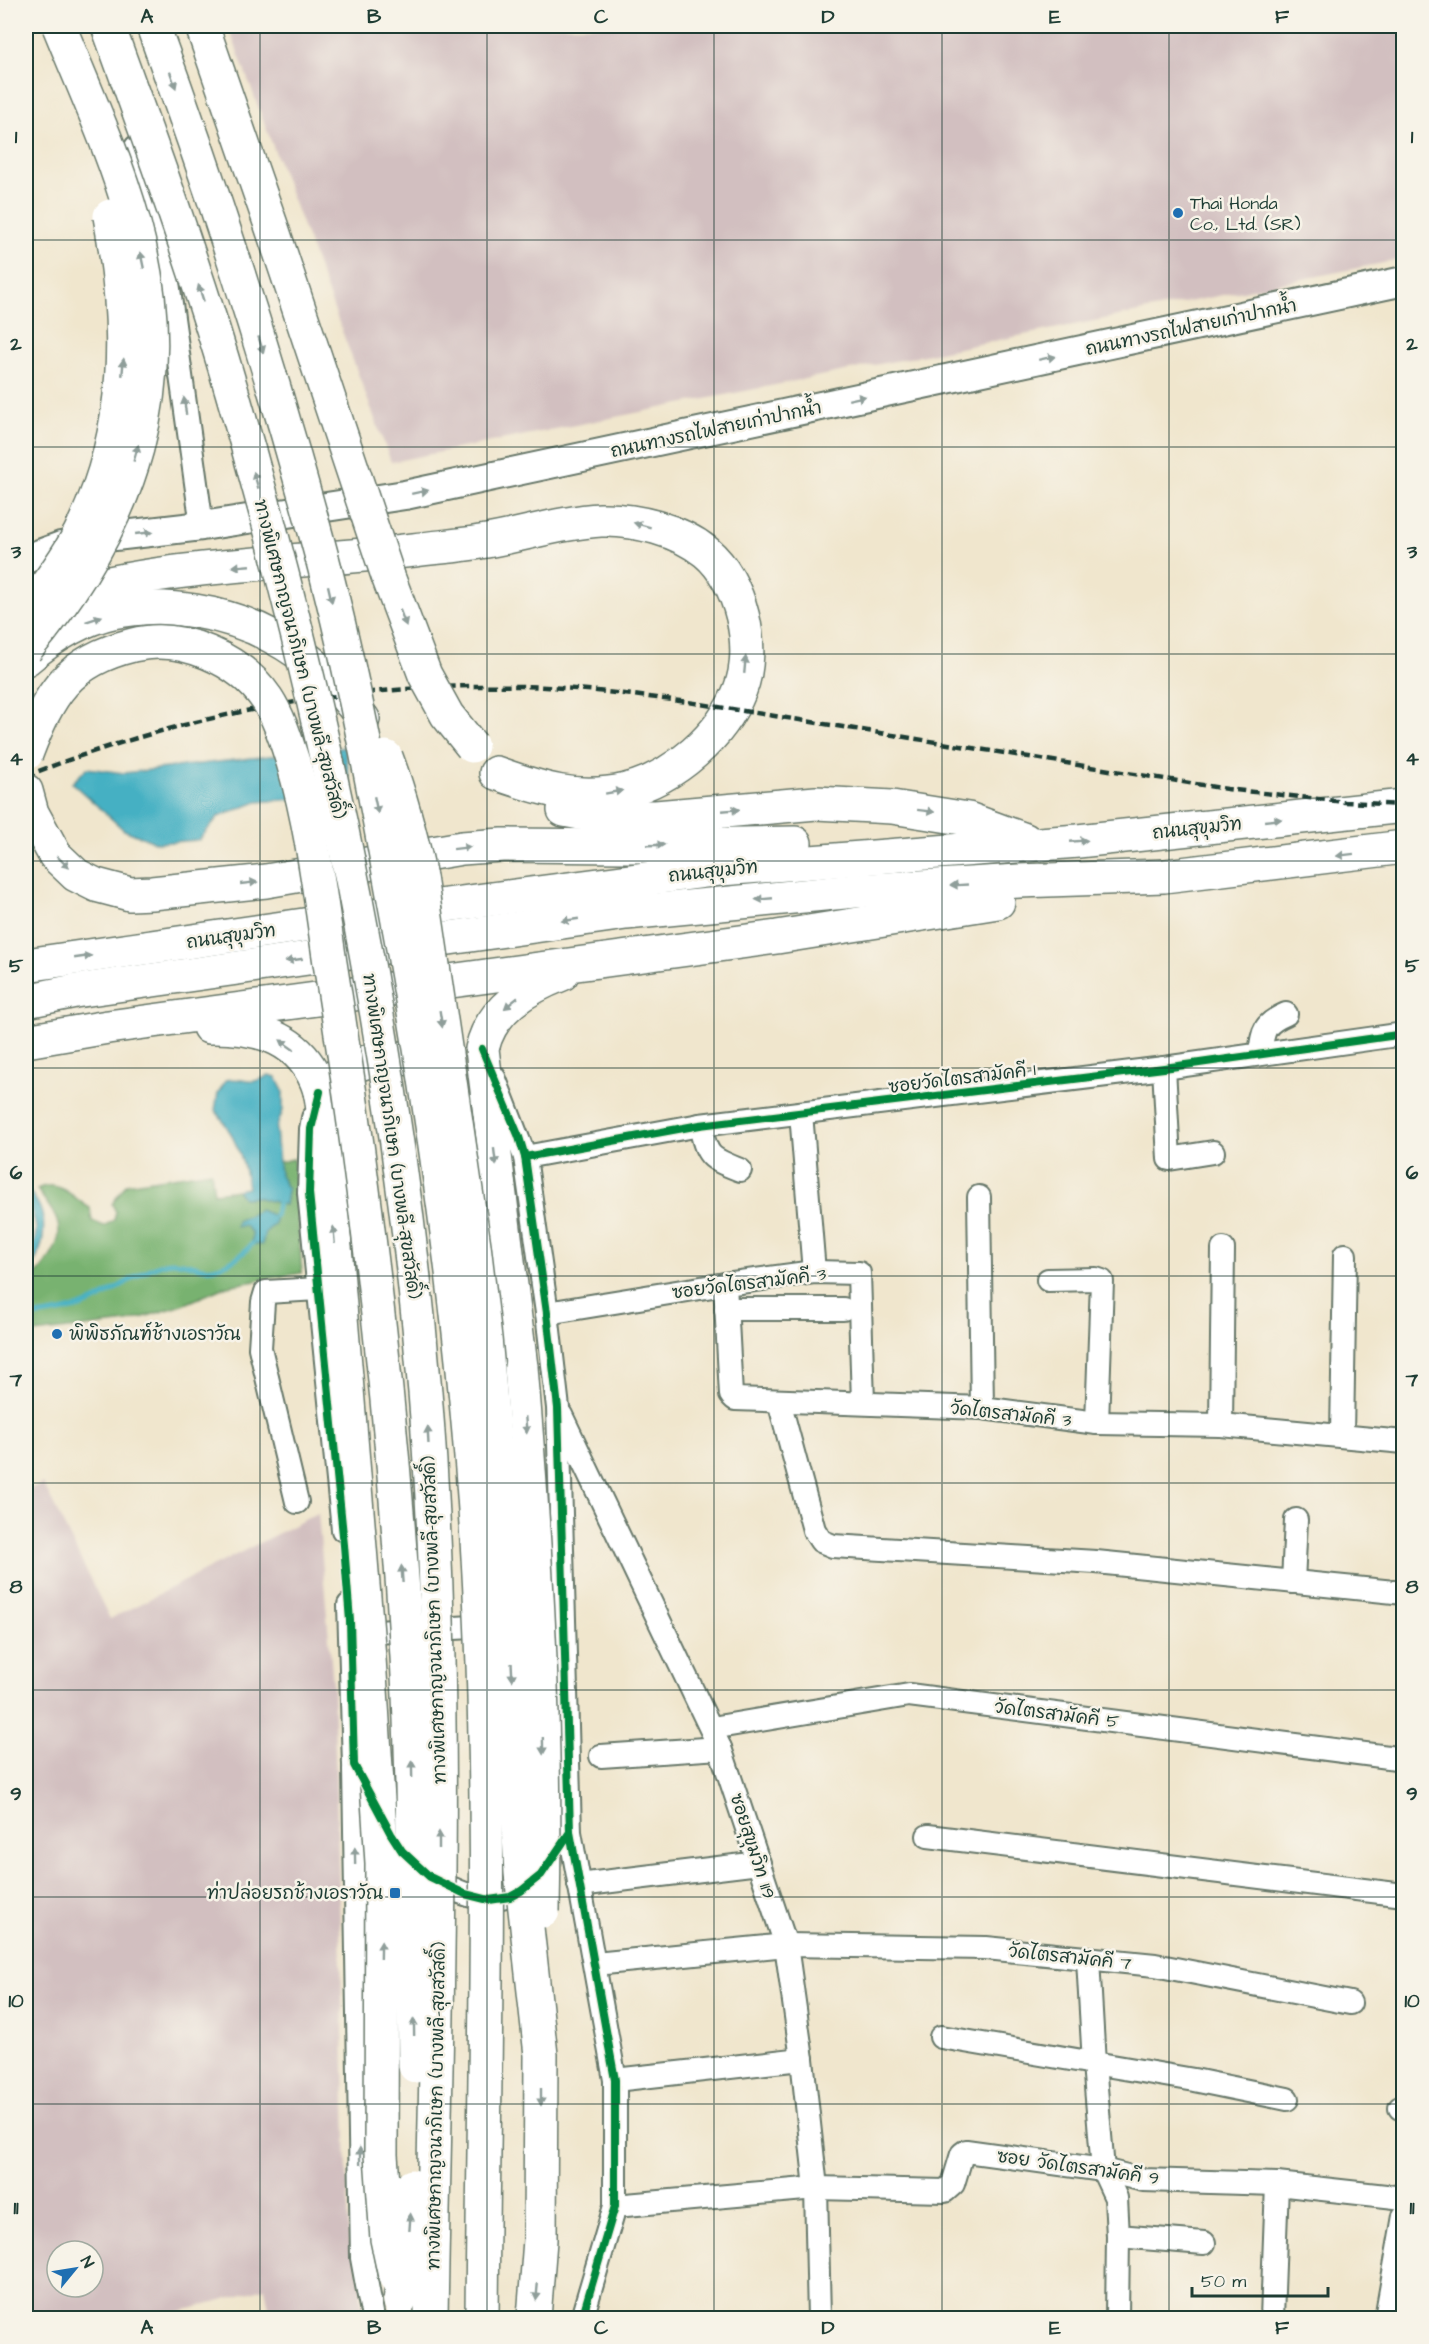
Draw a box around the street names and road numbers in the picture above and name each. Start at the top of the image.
street label: ถนนทางรถไฟสายเก่าปากน้ำ [1082,288,1299,362]
street label: ถนนทางรถไฟสายเก่าปากน้ำ [607,390,824,464]
street label: ทางพิเศษกาญจนาภิเษก (บางพลี-สุขสวัสดิ์) [247,495,356,822]
street label: ถนนสุขุมวิท [1151,811,1243,847]
street label: ถนนสุขุมวิท [667,854,759,890]
street label: ถนนสุขุมวิท [185,918,278,956]
street label: ทางพิเศษกาญจนาภิเษก (บางพลี-สุขสวัสดิ์) [355,971,432,1301]
street label: ซอยวัดไตรสามัคคี 1 [887,1056,1037,1100]
street label: ซอยวัดไตรสามัคคี 3 [670,1261,828,1305]
street label: วัดไตรสามัคคี 3 [949,1395,1073,1433]
street label: ทางพิเศษกาญจนาภิเษก (บางพลี-สุขสวัสดิ์) [411,1455,454,1785]
street label: วัดไตรสามัคคี 5 [993,1693,1121,1735]
street label: ซอยสุขุมวิท 119 [723,1790,781,1902]
street label: วัดไตรสามัคคี 7 [1007,1938,1133,1976]
street label: ทางพิเศษกาญจนาภิเษก (บางพลี-สุขสวัสดิ์) [416,1941,453,2271]
street label: ซอย วัดไตรสามัคคี 9 [995,2143,1161,2191]

